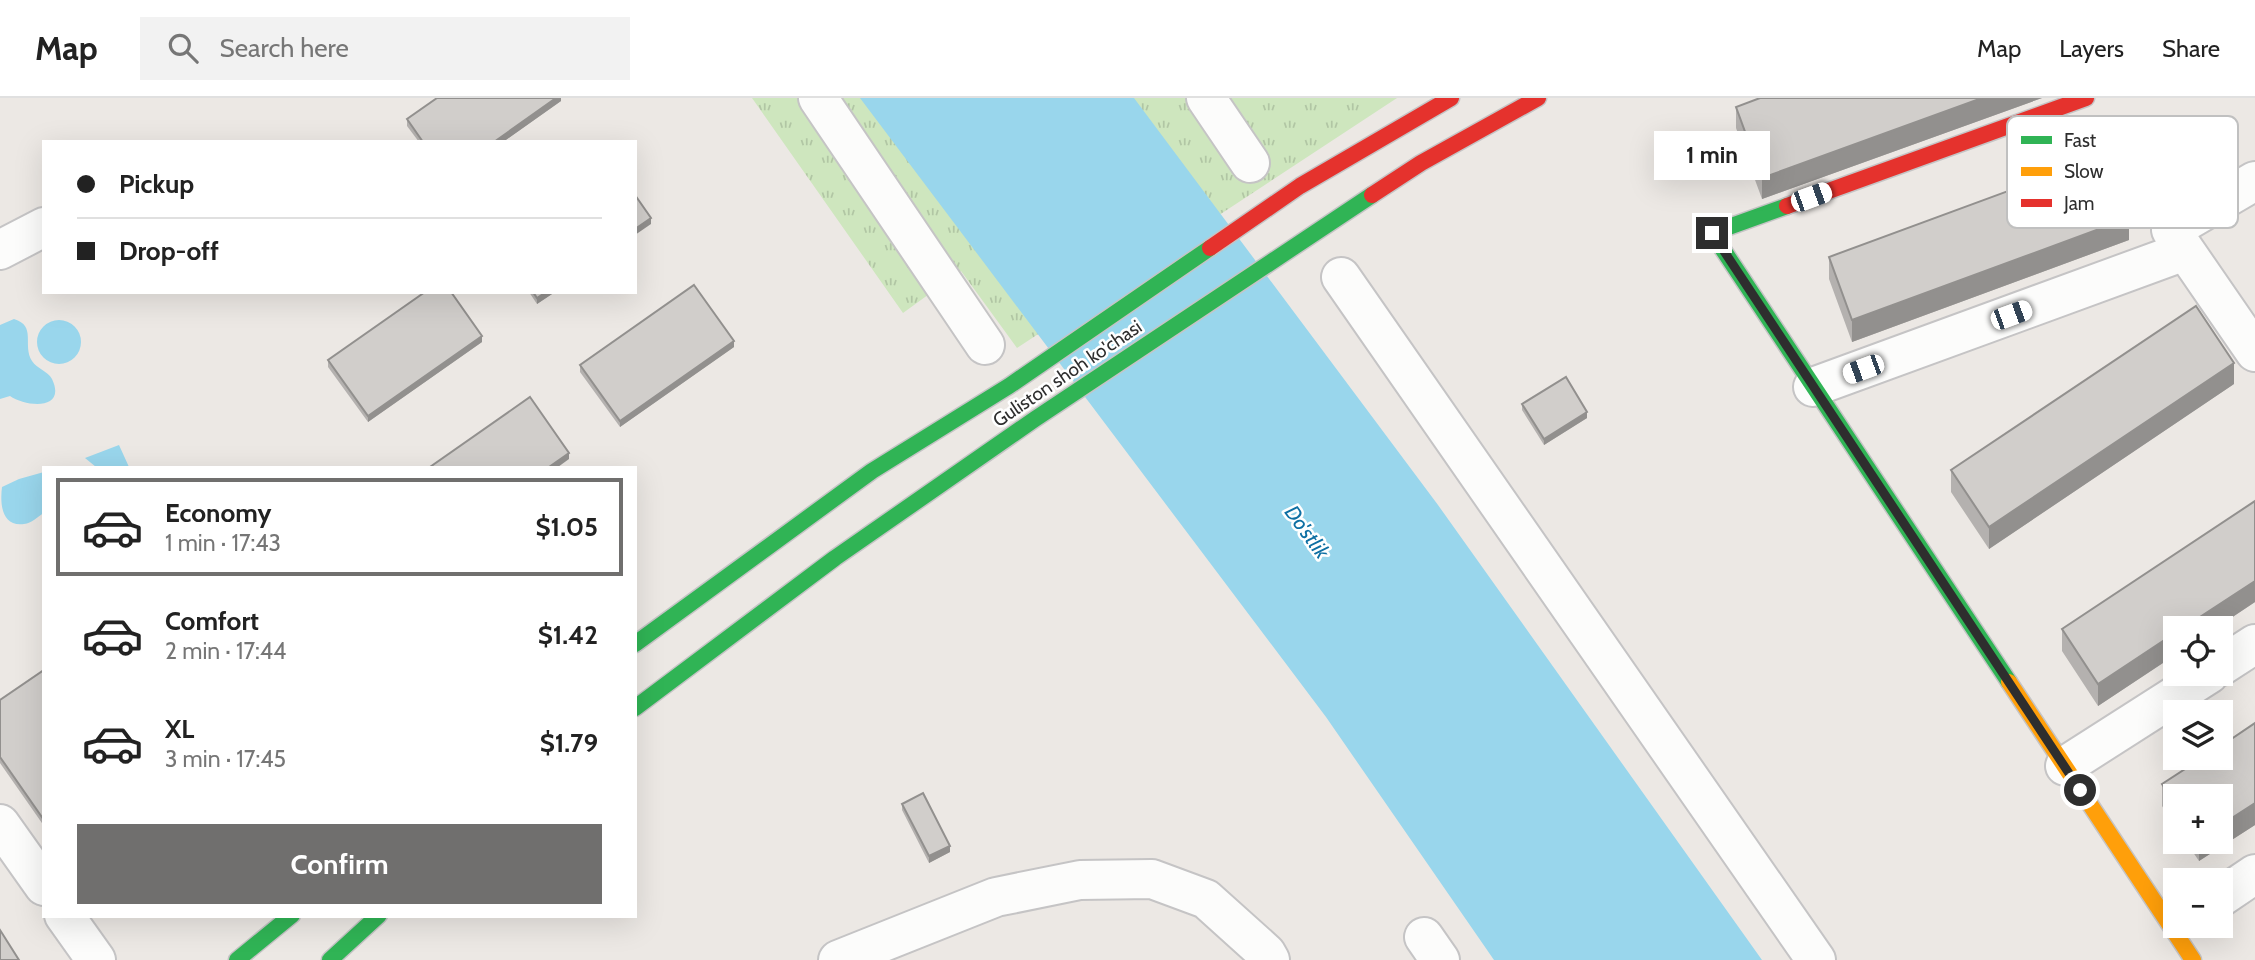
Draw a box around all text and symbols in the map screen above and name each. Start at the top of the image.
search box [140,17,630,80]
text: Map [35,28,98,68]
icon: search [164,29,202,67]
text: Search here [220,32,349,64]
text: Map [1977,34,2021,63]
text: Layers [2059,34,2124,63]
text: Share [2162,34,2220,63]
legend [2007,116,2238,228]
text: Fast [2064,129,2097,152]
callout: 1 min [1654,131,1770,180]
text: 1 min [1686,141,1738,169]
text: Slow [2064,160,2104,183]
text: Pickup [119,168,194,200]
car [1788,180,1835,214]
text: Jam [2063,192,2094,215]
route end [1696,217,1728,249]
text: Drop-off [119,235,219,267]
car [1988,298,2035,332]
street label: Guliston shoh ko'chasi [988,315,1146,432]
car [1840,352,1887,386]
icon: car [81,496,144,559]
text: Economy [165,497,271,529]
water label: Do'stlik [1280,500,1336,564]
text: $1.05 [535,511,598,543]
text: 1 min · 17:43 [165,529,281,557]
icon: car [81,604,144,667]
text: Comfort [165,605,259,637]
map controls [2163,616,2233,938]
button: locate [2163,616,2233,686]
text: $1.42 [538,619,598,651]
text: 2 min · 17:44 [165,637,286,665]
button: layers [2163,700,2233,770]
icon: car [81,712,144,775]
text: XL [165,713,194,745]
text: $1.79 [540,727,598,759]
text: 3 min · 17:45 [165,745,286,773]
route start [2064,774,2096,806]
button: + [2163,784,2233,854]
button: Confirm [77,824,602,904]
button: − [2163,868,2233,938]

